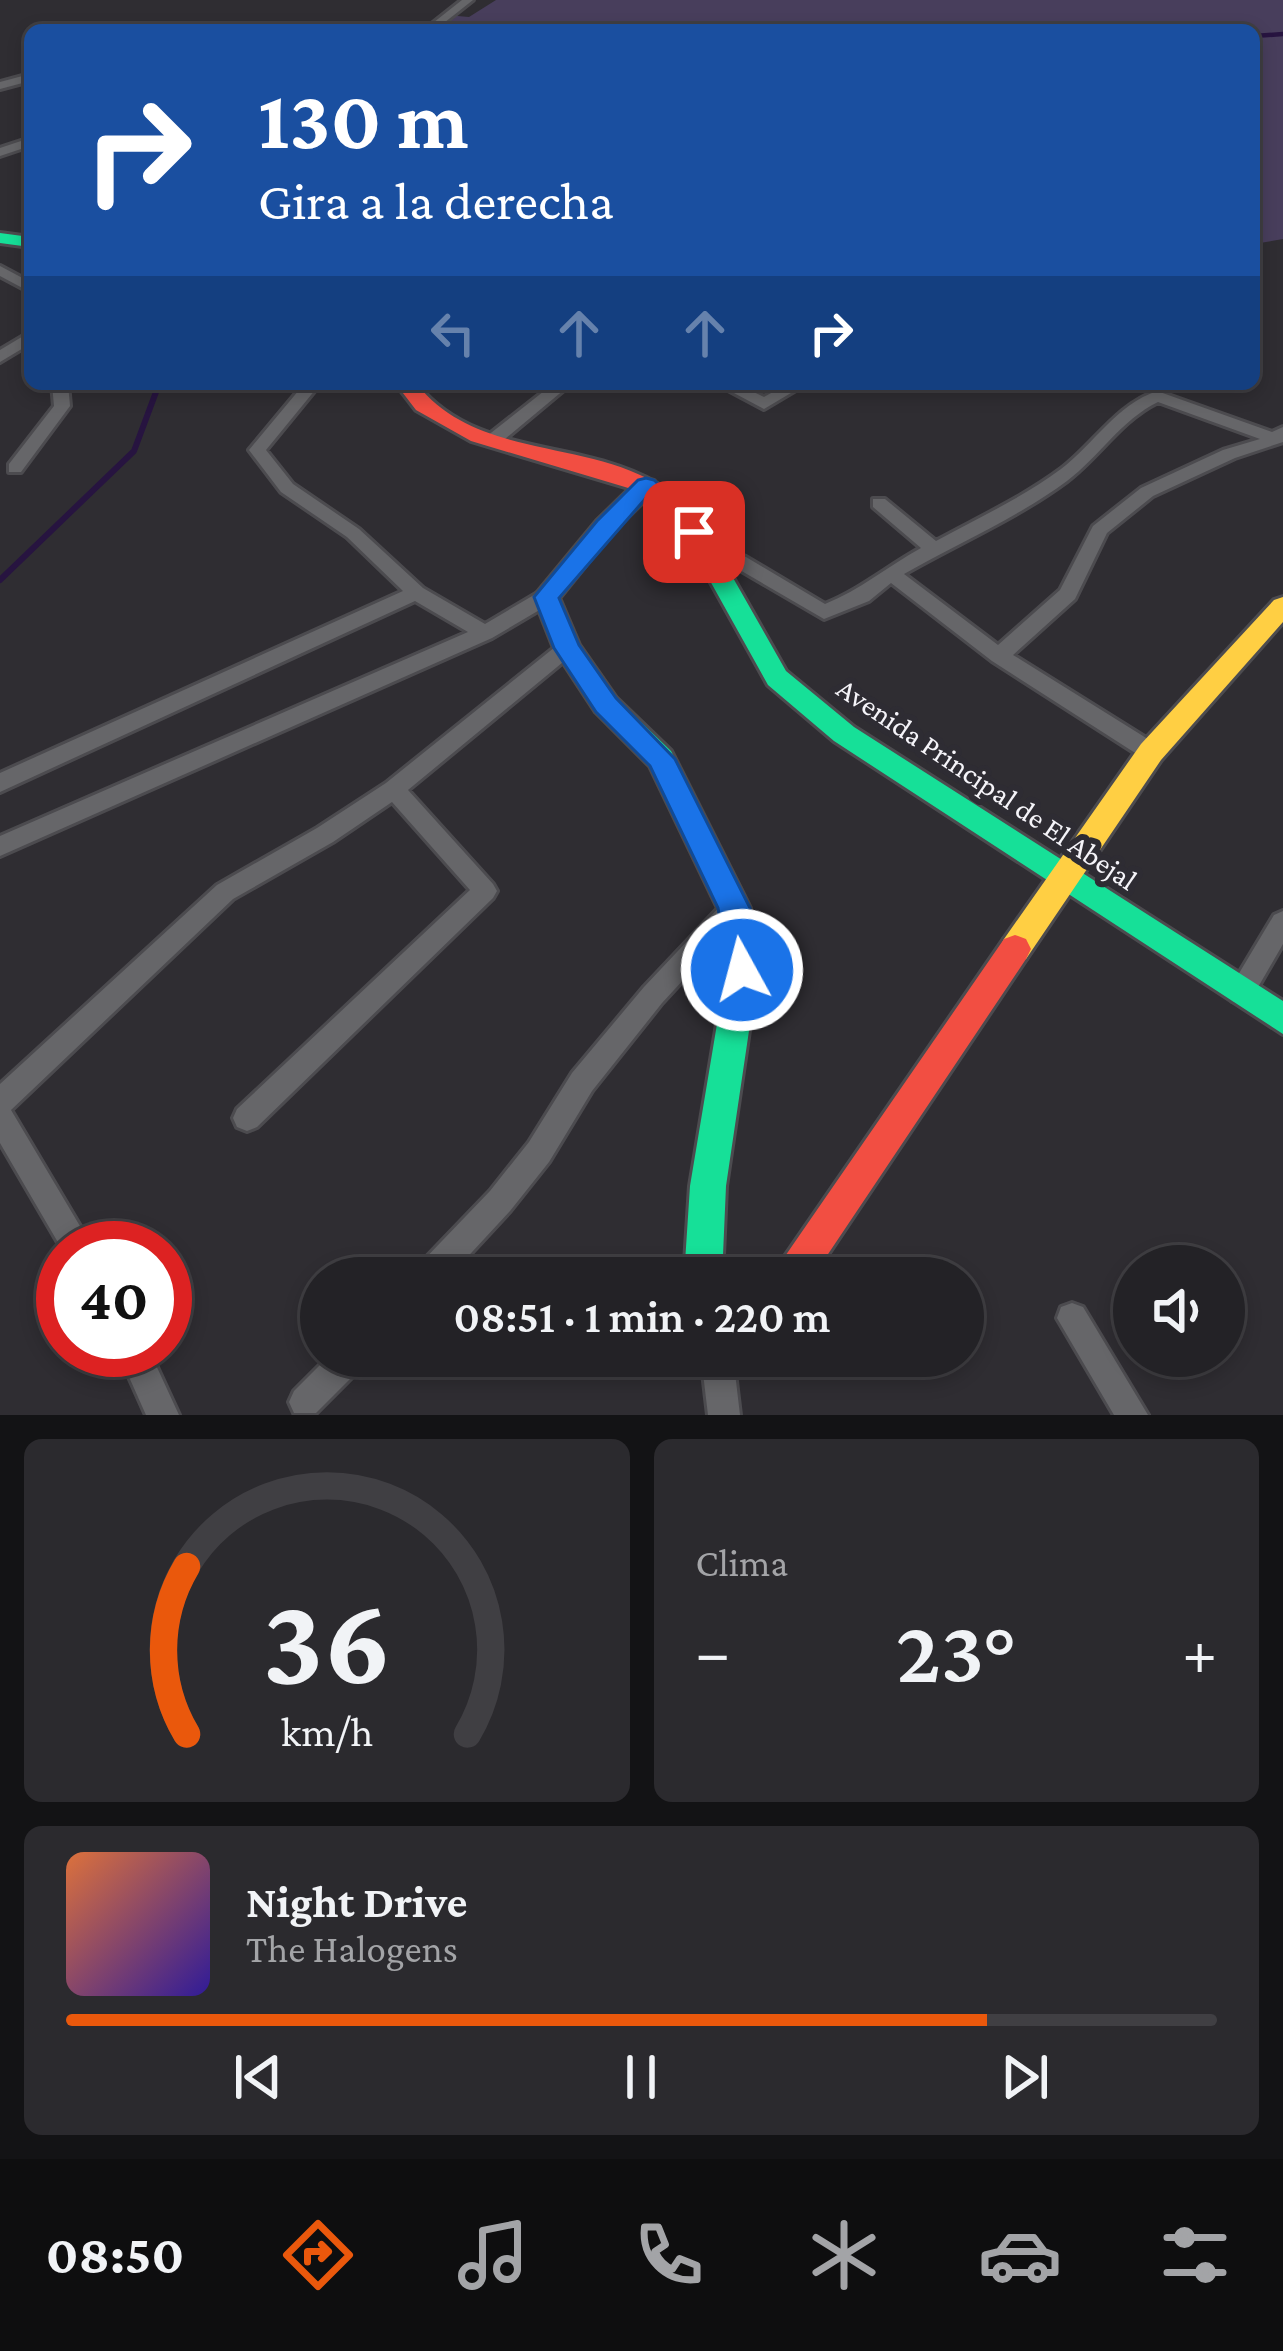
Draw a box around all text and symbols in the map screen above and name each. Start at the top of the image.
icon: right [60,72,216,228]
text: 130 m [258,73,469,166]
text: Gira a la derecha [258,171,614,231]
icon: left [420,300,486,366]
icon: ahead [546,300,612,366]
icon: ahead [672,300,738,366]
icon: right [798,300,864,366]
pin [643,481,745,583]
icon: arrive [661,499,727,565]
street label: Avenida Principal de El Abejal [831,671,1144,897]
position arrow [679,907,805,1033]
speed limit sign: 40 [36,1221,192,1377]
map controls [1113,1245,1245,1377]
button: sound [1113,1245,1245,1377]
text: 08:51 · 1 min · 220 m [454,1292,830,1342]
text: Clima [696,1541,788,1584]
text: 36 [262,1571,391,1710]
text: 23° [896,1601,1017,1701]
text: − [696,1615,730,1688]
text: + [1182,1615,1217,1688]
text: km/h [281,1707,373,1754]
text: Night Drive [246,1877,467,1927]
text: The Halogens [246,1927,458,1970]
icon: previous [225,2044,291,2110]
icon: pause [608,2044,674,2110]
icon: next [992,2044,1058,2110]
icon: directions [276,2213,360,2297]
icon: music [451,2213,535,2297]
icon: phone [627,2213,711,2297]
icon: climate [802,2213,886,2297]
icon: car [978,2213,1062,2297]
icon: filters [1153,2213,1237,2297]
text: 08:50 [46,2225,184,2285]

